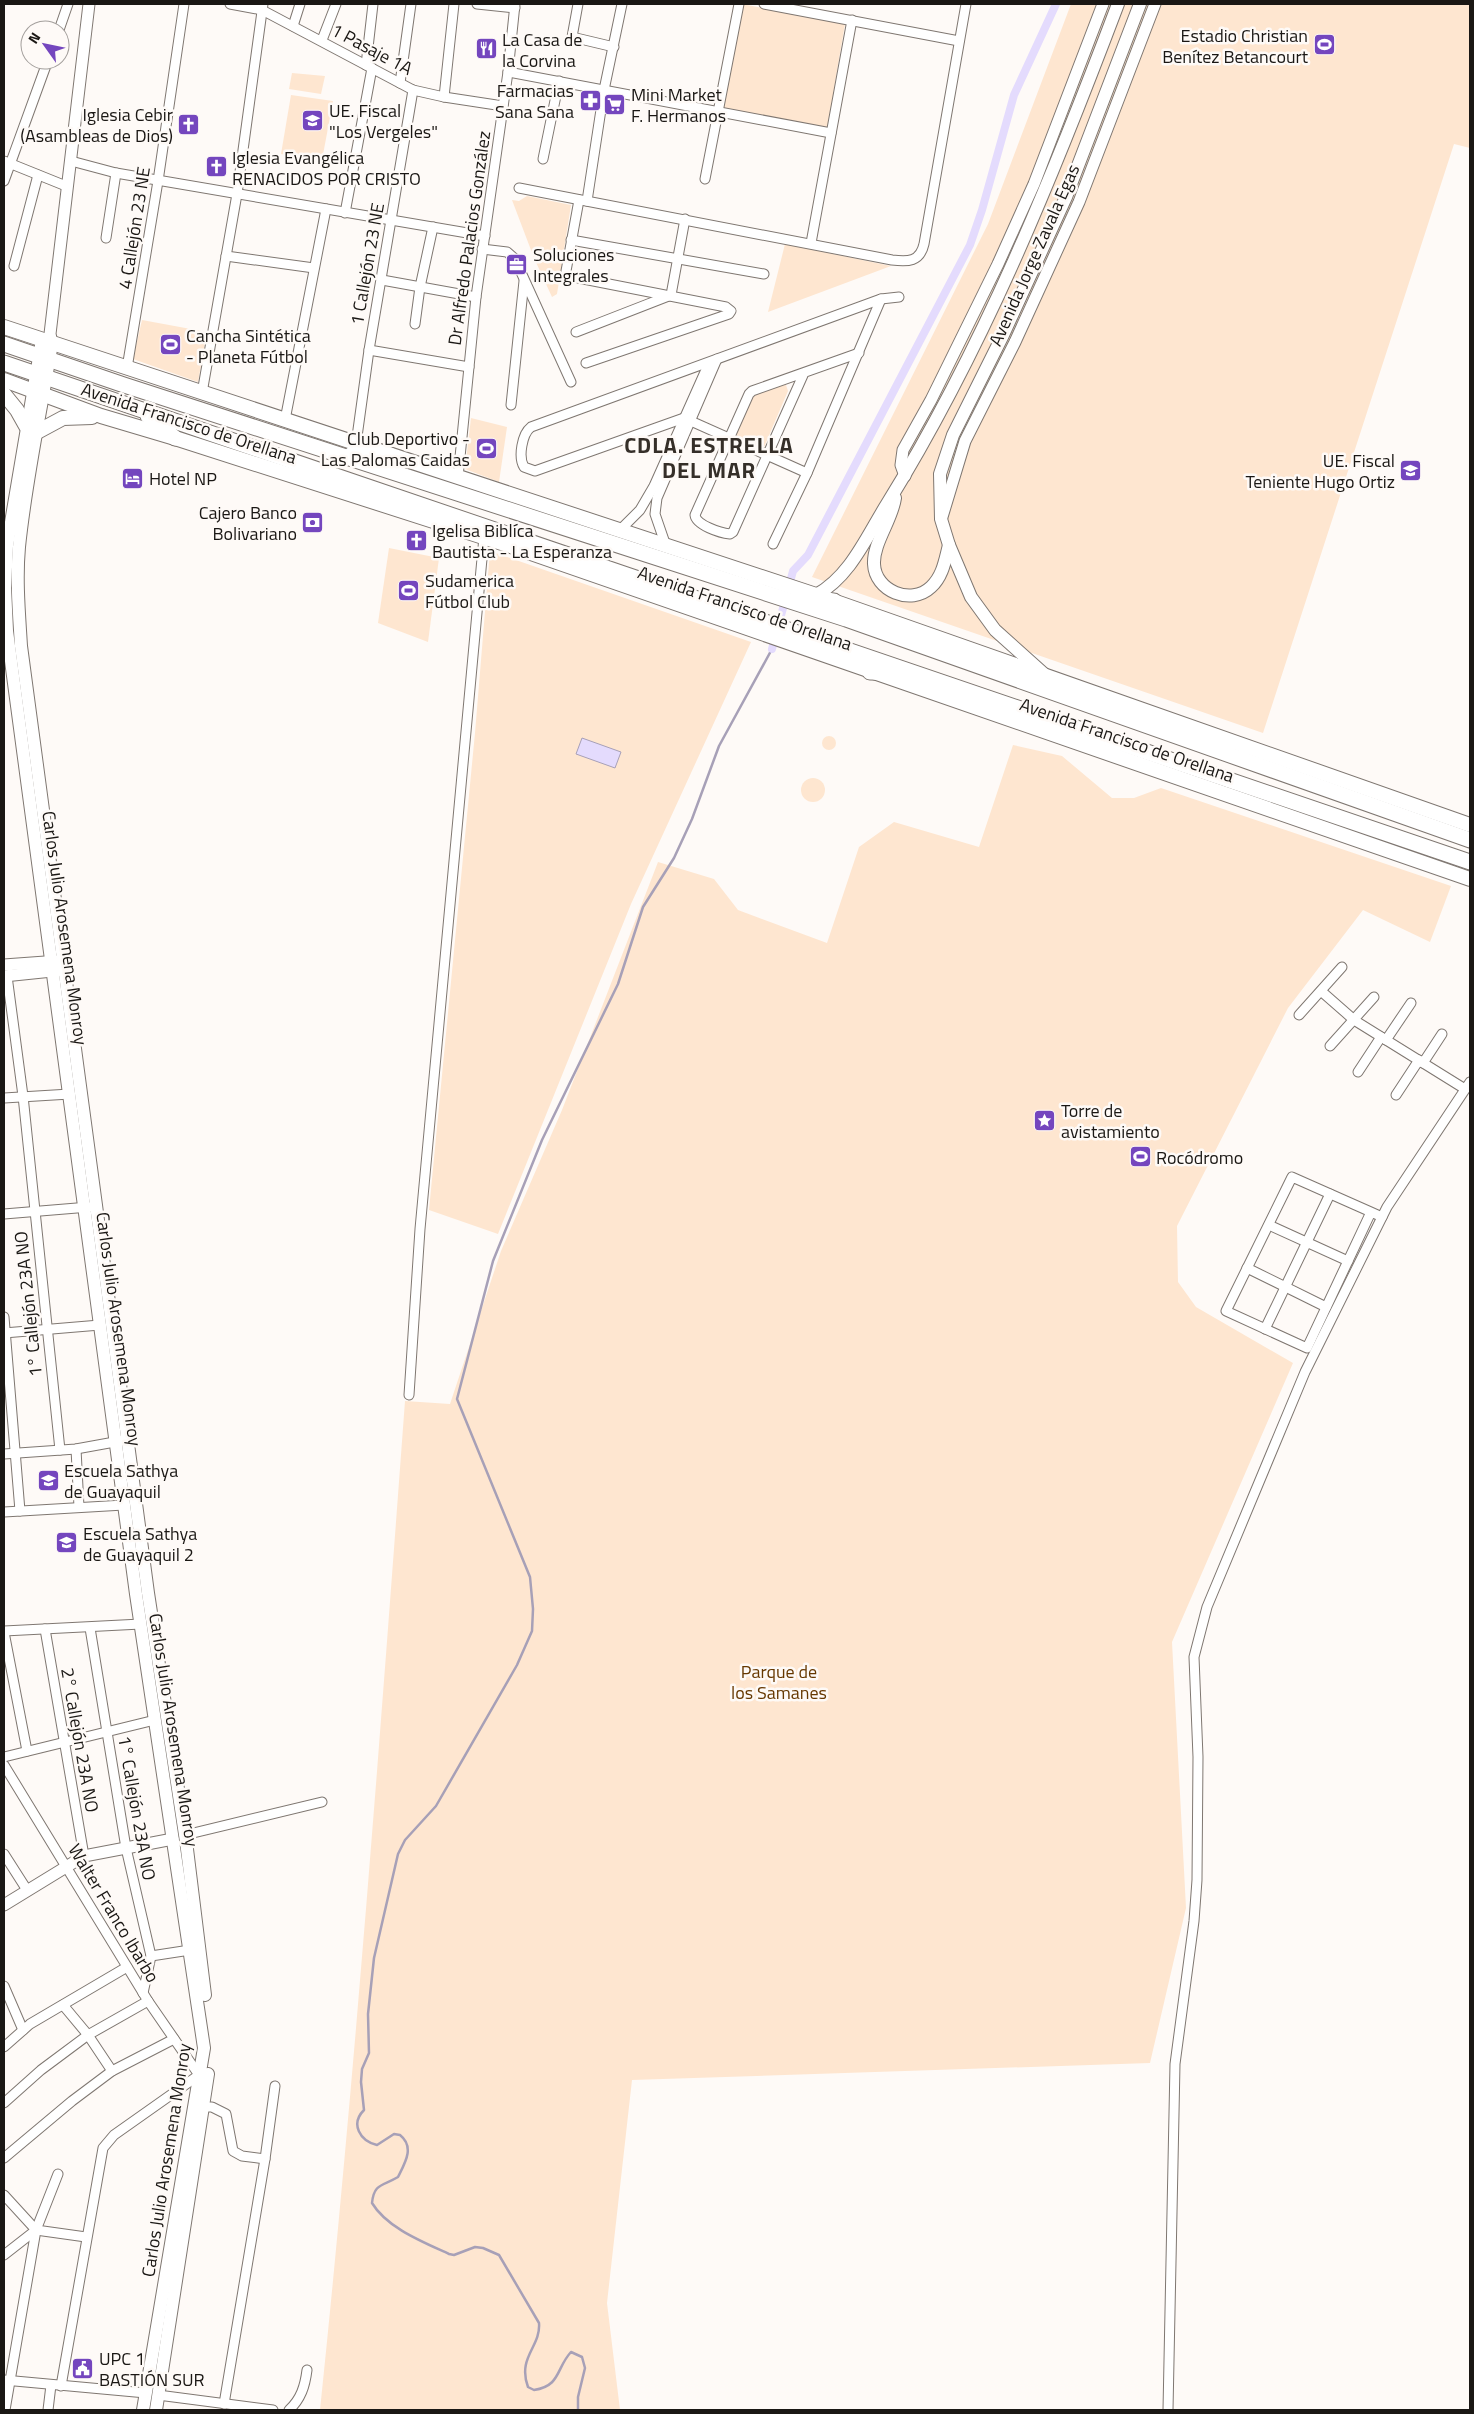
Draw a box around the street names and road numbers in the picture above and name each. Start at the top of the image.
street label: 1 Pasaje 1A [326,16,418,82]
street label: Dr Alfredo Palacios González [441,129,497,347]
street label: Avenida Jorge Zavala Egas [982,160,1086,350]
street label: 4 Callejón 23 NE [111,165,157,291]
street label: 1 Callejón 23 NE [343,201,391,327]
street label: Avenida Francisco de Orellana [78,375,300,471]
street label: Avenida Francisco de Orellana [634,559,856,657]
street label: Avenida Francisco de Orellana [1016,691,1238,789]
street label: Carlos Julio Arosemena Monroy [35,809,95,1047]
street label: Carlos Julio Arosemena Monroy [89,1210,149,1448]
street label: 1° Callejón 23A NO [7,1230,49,1378]
street label: Carlos Julio Arosemena Monroy [142,1611,206,1849]
street label: 2° Callejón 23A NO [54,1666,106,1814]
street label: 1° Callejón 23A NO [111,1734,163,1882]
street label: Walter Franco Ibarbo [62,1838,166,1988]
street label: Carlos Julio Arosemena Monroy [134,2041,198,2279]

